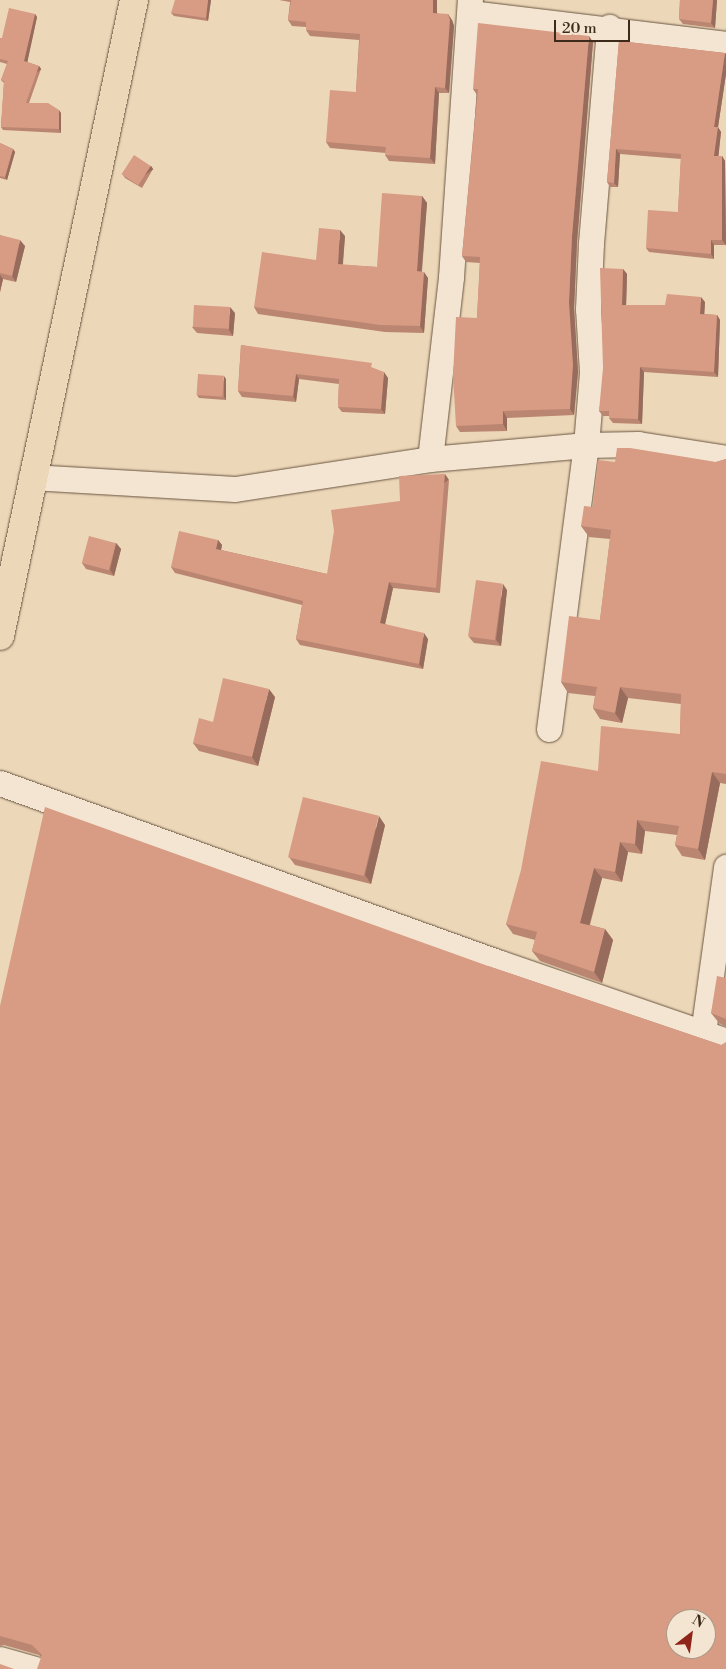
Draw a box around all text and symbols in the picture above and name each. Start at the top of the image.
scale bar [556,10,632,42]
text: 20 m [562,19,597,38]
north arrow [666,1609,716,1659]
text: N [689,1611,707,1632]

